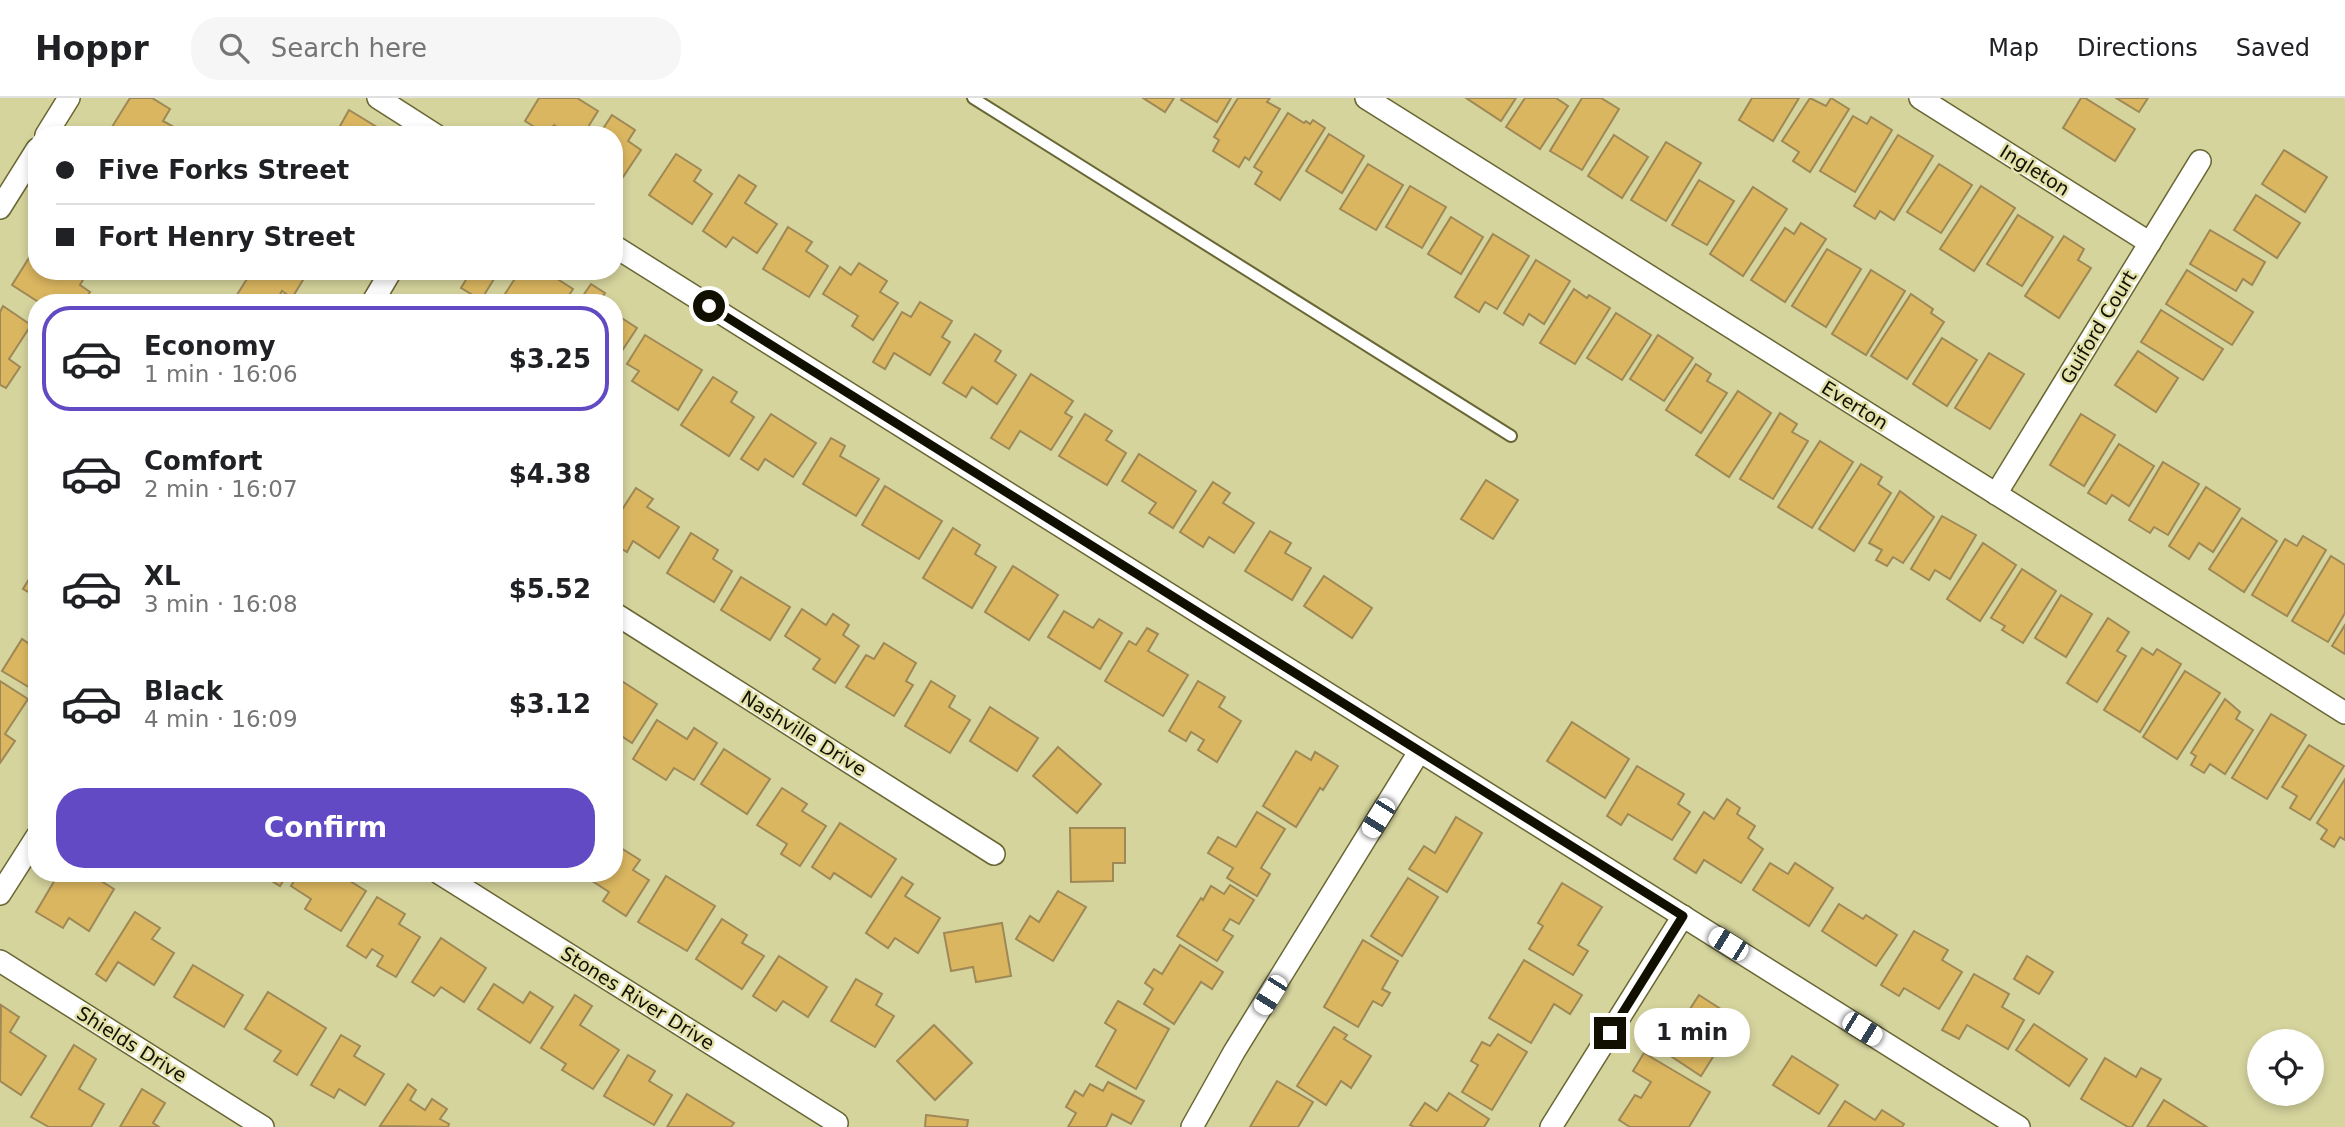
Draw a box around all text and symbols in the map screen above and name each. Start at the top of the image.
search box [191,17,681,80]
text: Hoppr [35,29,149,68]
icon: search [215,29,253,67]
text: Search here [271,33,427,63]
text: Map [1988,34,2039,62]
text: Directions [2077,34,2198,62]
text: Saved [2236,34,2310,62]
street label: Ingleton [1996,140,2074,200]
text: Five Forks Street [98,155,349,185]
text: Fort Henry Street [98,222,355,252]
street label: Guiford Court [2056,266,2140,388]
route start [693,290,725,322]
icon: car [60,327,123,390]
text: Economy [144,331,275,361]
text: $3.25 [509,344,591,374]
text: 1 min · 16:06 [144,361,298,387]
street label: Everton [1818,376,1892,434]
icon: car [60,442,123,505]
text: Comfort [144,446,262,476]
text: $4.38 [509,459,591,489]
text: 2 min · 16:07 [144,476,298,502]
icon: car [60,557,123,620]
text: XL [144,561,181,591]
text: $5.52 [509,574,591,604]
text: 3 min · 16:08 [144,591,298,617]
icon: car [60,672,123,735]
text: Black [144,676,223,706]
street label: Nashville Drive [737,686,871,780]
text: $3.12 [509,689,591,719]
text: 4 min · 16:09 [144,706,298,732]
button: Confirm [56,788,595,868]
car [1358,795,1399,841]
car [1705,924,1752,964]
street label: Stones River Drive [557,942,719,1054]
car [1250,972,1291,1018]
street label: Shields Drive [73,1002,191,1086]
callout: 1 min [1634,1009,1750,1058]
car [1839,1009,1886,1049]
route end [1594,1017,1626,1049]
text: 1 min [1656,1019,1728,1045]
map controls [2247,1029,2324,1106]
button: locate [2247,1029,2324,1106]

